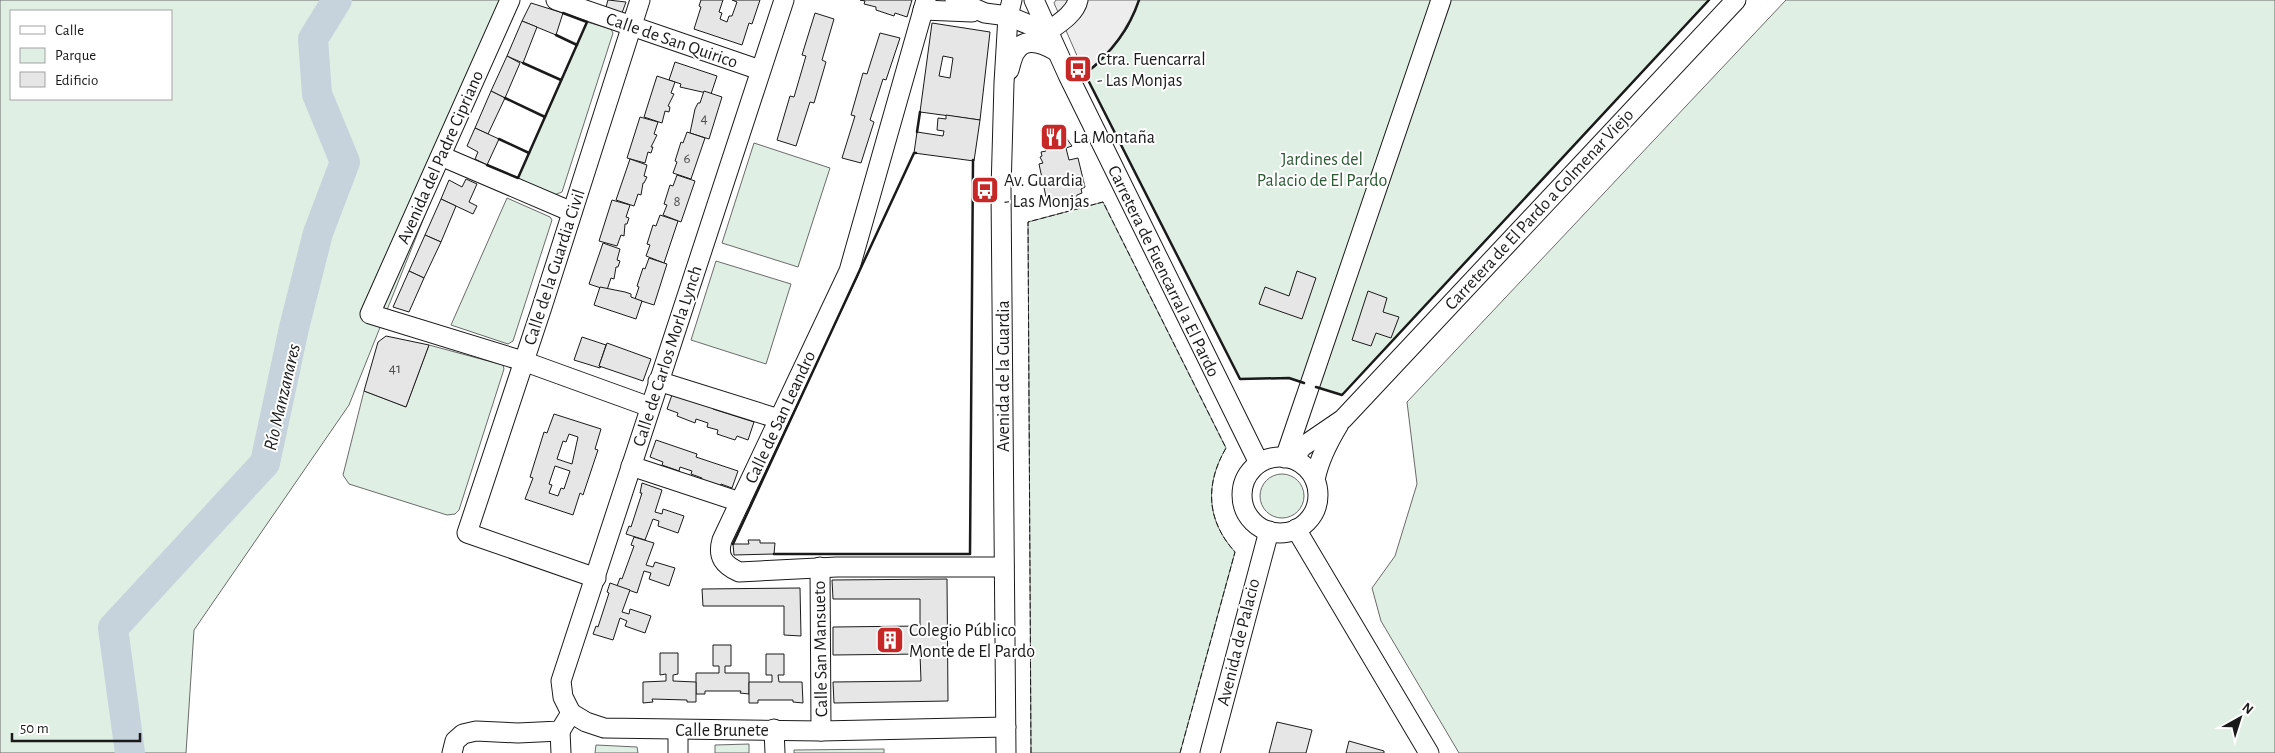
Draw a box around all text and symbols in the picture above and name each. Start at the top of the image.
legend [10,10,172,100]
street label: Calle de San Quirico [604,10,740,72]
text: Calle [55,23,84,38]
text: Parque [55,48,96,63]
place label: Ctra. Fuencarral - Las Monjas [1097,51,1206,90]
bus stop icon: Ctra. Fuencarral - Las Monjas [1063,54,1093,84]
street label: Avenida del Padre Cipriano [395,68,487,247]
text: Edificio [55,73,98,88]
street label: Carretera de El Pardo a Colmenar Viejo [1442,106,1638,314]
house number: 4 [700,111,708,126]
restaurant icon: La Montaña [1039,122,1069,152]
place label: La Montaña [1073,129,1155,147]
house number: 6 [683,151,691,166]
park label: Jardines del Palacio de El Pardo [1257,151,1388,190]
street label: Carretera de Fuencarral a El Pardo [1104,163,1222,380]
place label: Av. Guardia - Las Monjas [1004,172,1089,211]
bus stop icon: Av. Guardia - Las Monjas [970,175,1000,205]
street label: Calle de la Guardia Civil [521,187,589,348]
house number: 8 [673,194,681,209]
street label: Calle de Carlos Morla Lynch [630,264,706,449]
street label: Avenida de la Guardia [995,300,1013,452]
water label: Río Manzanares [261,342,304,452]
street label: Calle de San Leandro [742,348,820,486]
house number: 41 [389,361,401,376]
street label: Avenida de Palacio [1214,577,1264,708]
street label: Calle San Mansueto [811,581,831,717]
place label: Colegio Público Monte de El Pardo [909,622,1035,661]
building icon: Colegio Público Monte de El Pardo [875,625,905,655]
north arrow [2215,693,2265,743]
text: N [2239,700,2256,717]
scale bar [12,710,140,742]
text: 50 m [20,721,49,736]
street label: Calle Brunete [675,722,769,740]

